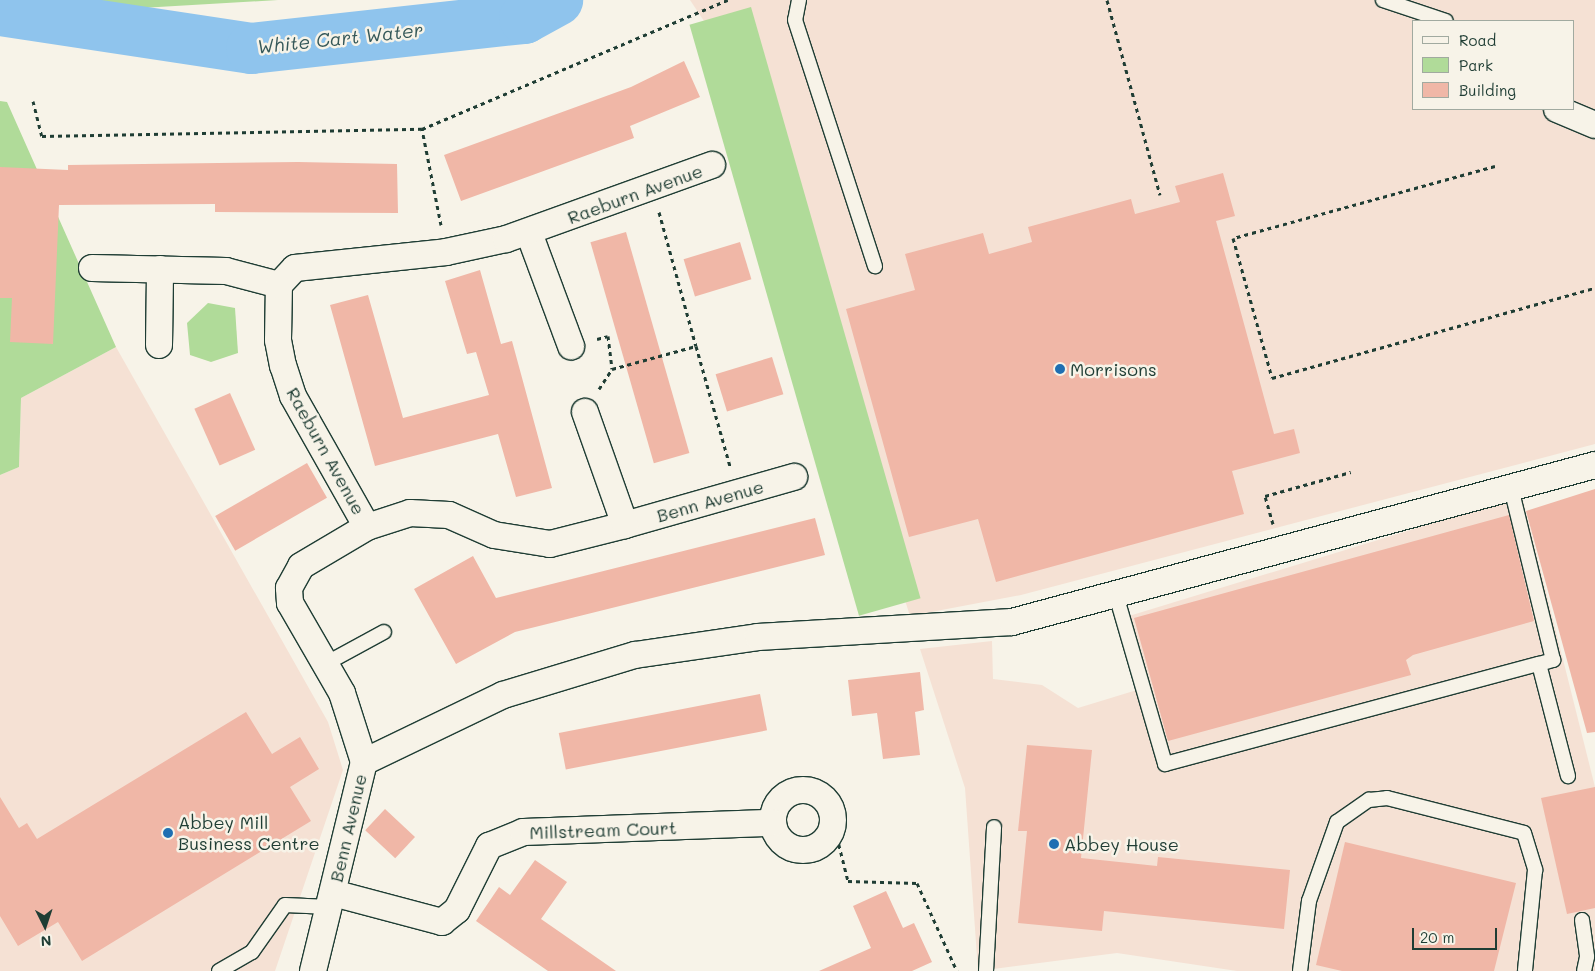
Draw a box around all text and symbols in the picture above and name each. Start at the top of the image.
water label: White Cart Water [256,18,424,58]
legend [1412,20,1575,110]
text: Road [1459,30,1496,50]
text: Park [1459,55,1493,75]
text: Building [1459,80,1516,100]
street label: Raeburn Avenue [564,160,706,228]
place label: Morrisons [1070,358,1157,380]
marker: Morrisons [1054,363,1066,375]
street label: Raeburn Avenue [282,384,370,518]
street label: Benn Avenue [654,475,766,527]
street label: Benn Avenue [325,772,371,884]
place label: Abbey Mill Business Centre [178,812,320,854]
street label: Millstream Court [529,817,677,843]
marker: Abbey Mill Business Centre [162,827,174,839]
place label: Abbey House [1064,833,1179,855]
marker: Abbey House [1048,838,1060,850]
north arrow [20,901,70,951]
scale bar [1415,918,1500,950]
text: 20 m [1420,927,1454,947]
text: N [40,932,52,951]

